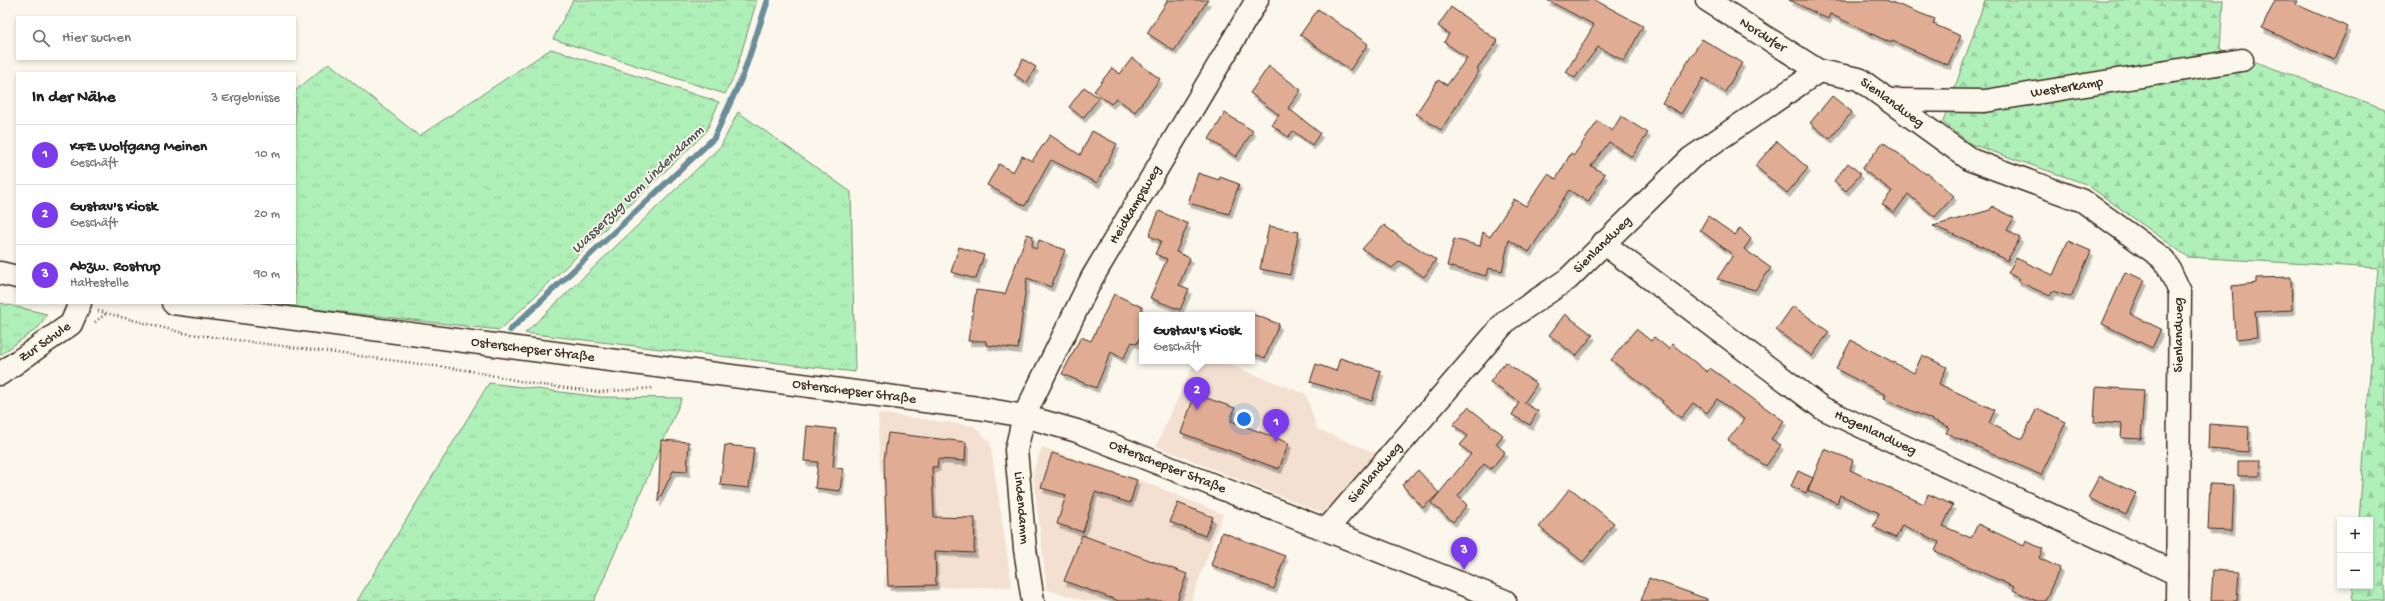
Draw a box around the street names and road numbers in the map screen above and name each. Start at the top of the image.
street label: Nordufer [1736,14,1790,57]
street label: Sienlandweg [1856,74,1927,132]
street label: Westerkamp [2030,74,2104,102]
street label: Heidkampsweg [1106,162,1165,247]
street label: Sienlandweg [1570,212,1635,277]
street label: Sienlandweg [2171,297,2188,373]
street label: Zur Schule [16,318,75,366]
street label: Osterschepser Straße [470,333,597,367]
street label: Osterschepser Straße [791,375,918,408]
street label: Hogenlandweg [1831,406,1919,459]
street label: Osterschepser Straße [1107,436,1229,498]
street label: Sienlandweg [1344,439,1406,507]
street label: Lindendamm [1009,471,1033,545]

